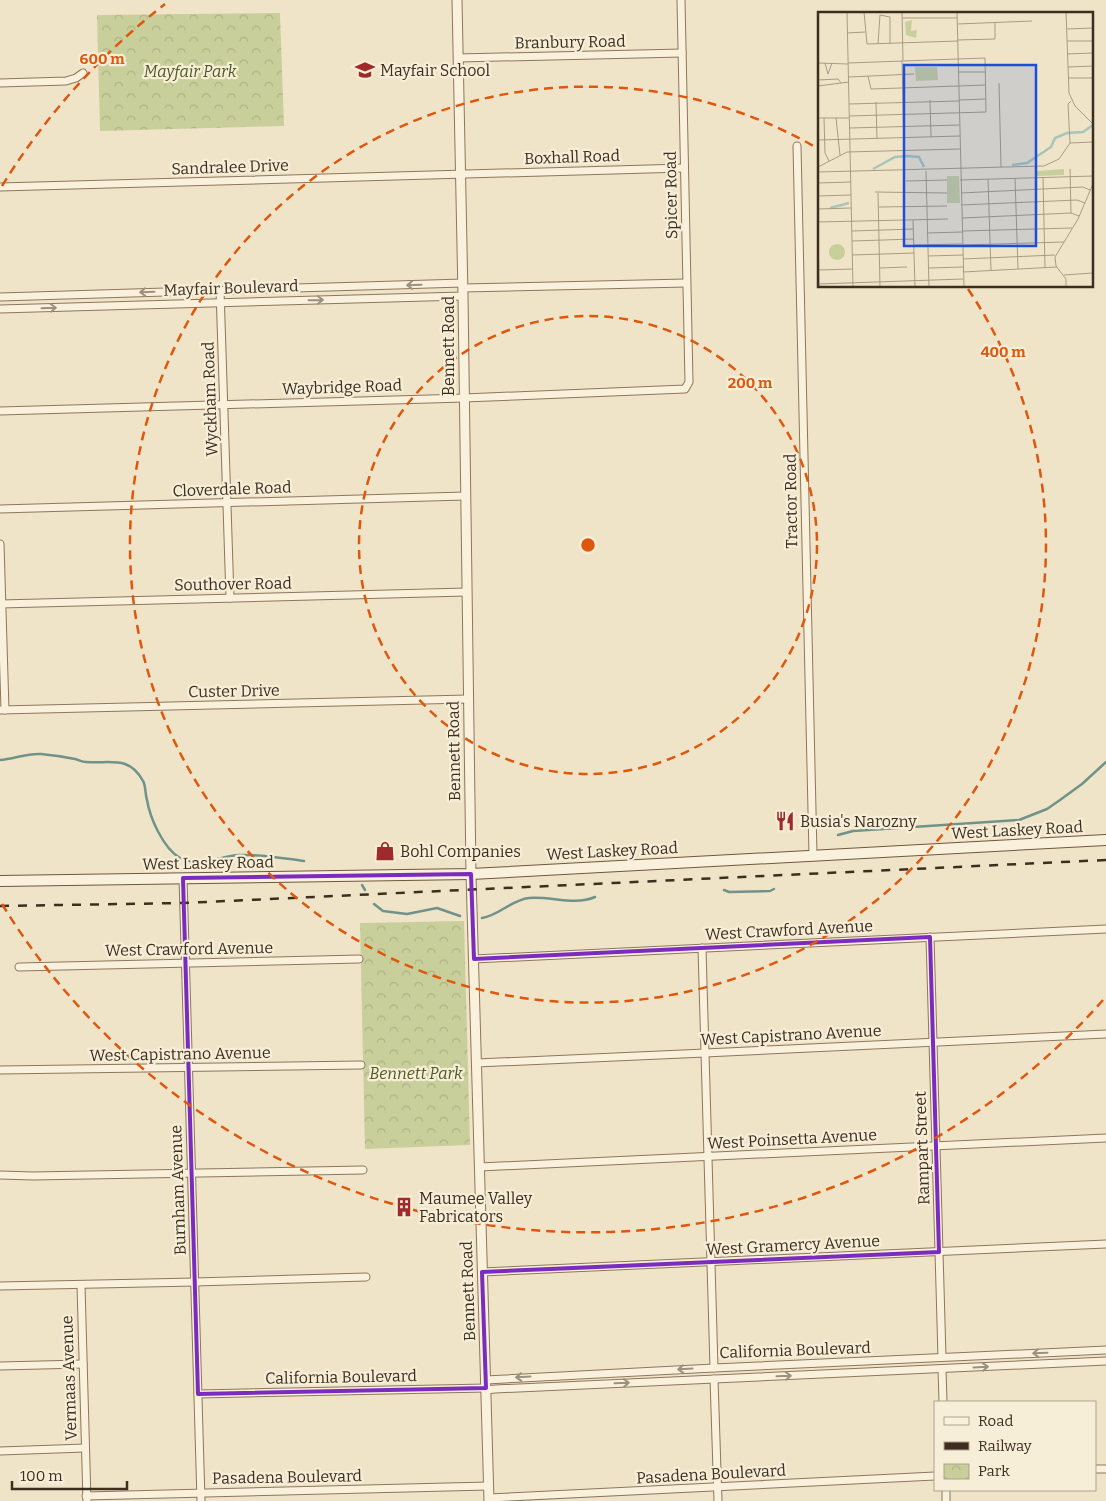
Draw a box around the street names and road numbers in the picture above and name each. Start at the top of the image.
street label: Branbury Road [514,32,626,52]
street label: Boxhall Road [524,146,621,168]
street label: Spicer Road [661,150,681,239]
street label: Sandralee Drive [171,155,289,179]
street label: Mayfair Boulevard [163,276,299,300]
street label: Bennett Road [439,295,458,396]
street label: Wyckham Road [198,341,222,457]
street label: Waybridge Road [282,375,403,399]
street label: Tractor Road [781,453,801,549]
street label: Cloverdale Road [172,477,292,501]
street label: Southover Road [174,573,293,595]
street label: Custer Drive [188,681,280,701]
street label: Bennett Road [444,700,464,801]
street label: West Laskey Road [951,817,1084,843]
street label: West Laskey Road [546,838,679,864]
street label: West Laskey Road [142,852,275,874]
street label: West Crawford Avenue [704,916,874,944]
street label: West Crawford Avenue [105,938,273,960]
street label: West Capistrano Avenue [700,1021,882,1049]
street label: West Capistrano Avenue [89,1043,271,1065]
street label: Rampart Street [911,1091,933,1205]
street label: Burnham Avenue [166,1125,190,1255]
street label: West Poinsetta Avenue [707,1125,877,1153]
street label: West Gramercy Avenue [705,1231,881,1259]
street label: Bennett Road [457,1240,479,1341]
street label: Vermaas Avenue [57,1315,81,1441]
street label: California Boulevard [719,1338,872,1362]
street label: California Boulevard [265,1366,417,1388]
street label: Pasadena Boulevard [636,1461,787,1487]
street label: Pasadena Boulevard [212,1466,363,1488]

